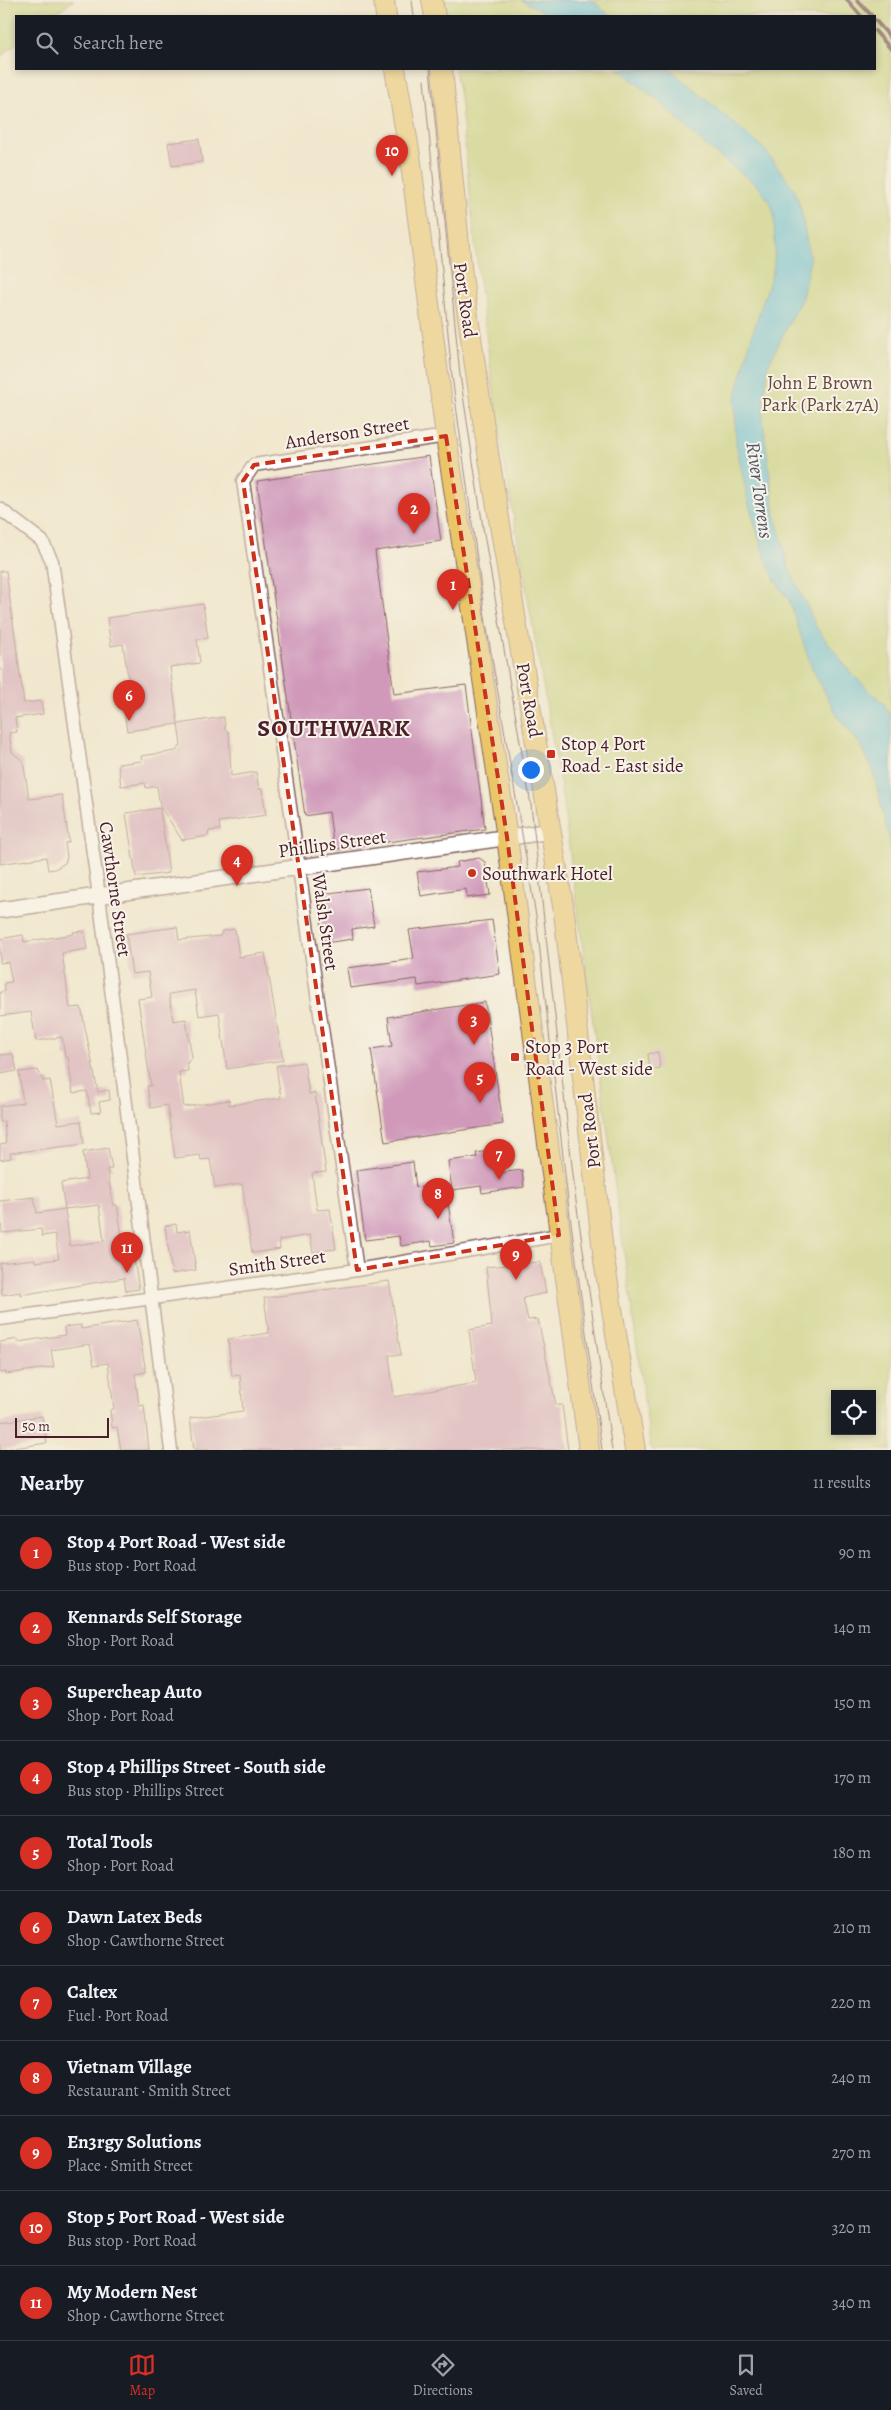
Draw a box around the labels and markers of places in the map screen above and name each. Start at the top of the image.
pin: 10 [376,135,408,176]
pin: 2 [398,493,430,534]
pin: 1 [437,569,469,610]
pin: 6 [113,680,145,721]
place label: Stop 4 Port Road - East side [561,731,684,779]
marker: Stop 4 Port Road - East side [545,748,557,760]
pin: 4 [221,845,253,886]
place label: Southwark Hotel [482,861,613,887]
marker: Southwark Hotel [466,867,478,879]
pin: 3 [458,1004,490,1045]
place label: Stop 3 Port Road - West side [525,1034,653,1082]
marker: Stop 3 Port Road - West side [509,1051,521,1063]
pin: 5 [464,1062,496,1103]
pin: 7 [483,1139,515,1180]
pin: 8 [422,1178,454,1219]
pin: 11 [111,1232,143,1273]
pin: 9 [500,1239,532,1280]

